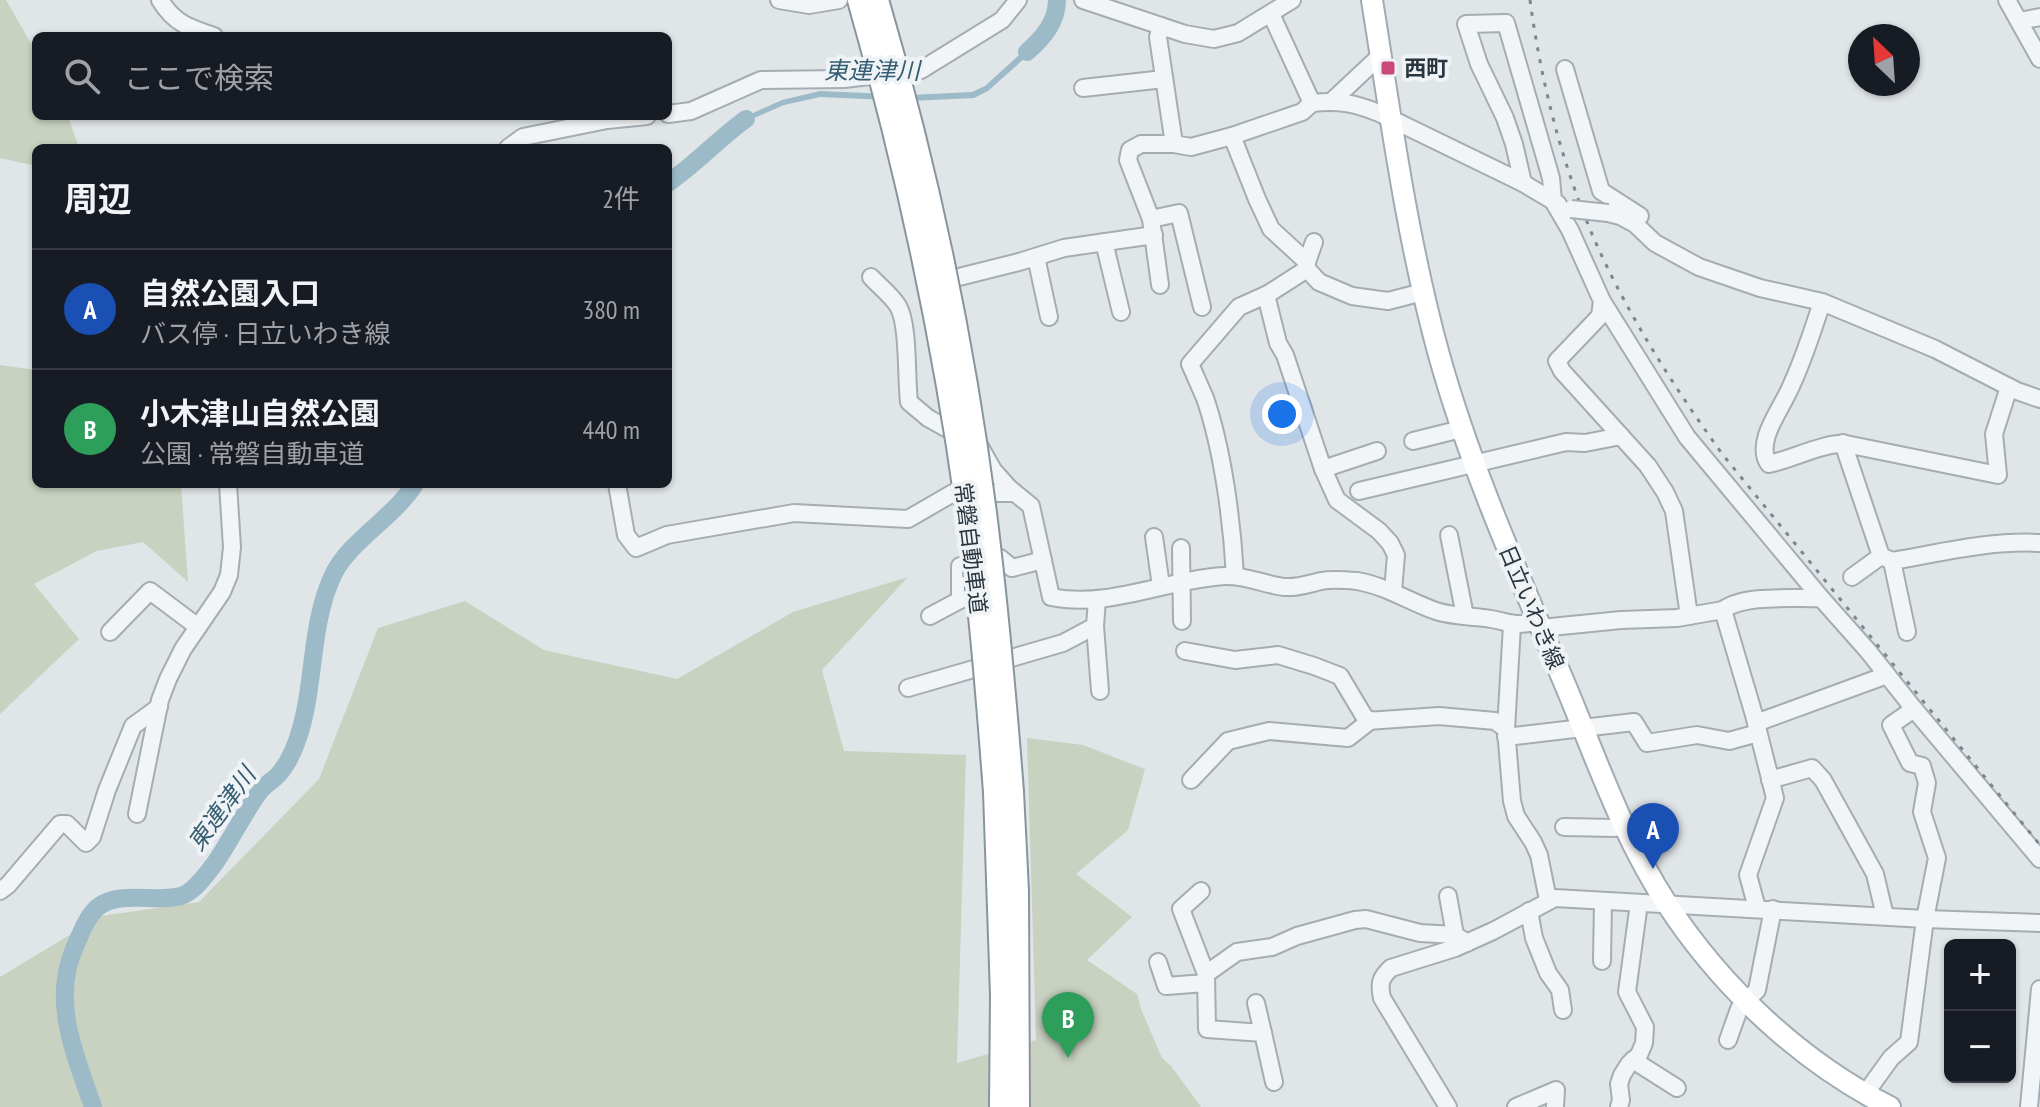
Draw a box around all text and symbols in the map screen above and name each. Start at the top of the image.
north arrow [1848,24,1920,96]
search box [32,32,672,120]
icon: search [60,54,104,98]
place label: 西町 [1404,54,1448,82]
water label: 東連津川 [824,55,923,86]
text: ここで検索 [124,58,274,97]
marker: 西町 [1379,59,1397,77]
text: 周辺 [64,176,132,220]
text: 2件 [602,182,640,215]
text: 自然公園入口 [140,273,320,312]
text: A [83,293,97,326]
text: 380 m [582,293,640,326]
text: バス停 · 日立いわき線 [140,317,391,350]
text: 小木津山自然公園 [140,393,380,432]
your location [1262,394,1302,434]
text: B [84,413,96,446]
text: 440 m [582,413,640,446]
text: 公園 · 常磐自動車道 [140,437,365,470]
street label: 常磐自動車道 [949,481,993,615]
street label: 日立いわき線 [1493,541,1571,673]
water label: 東連津川 [181,758,264,857]
pin: A [1627,803,1679,869]
map controls [1944,939,2016,1083]
button: + [1944,939,2016,1011]
pin: B [1042,992,1094,1058]
button: − [1944,1011,2016,1083]

